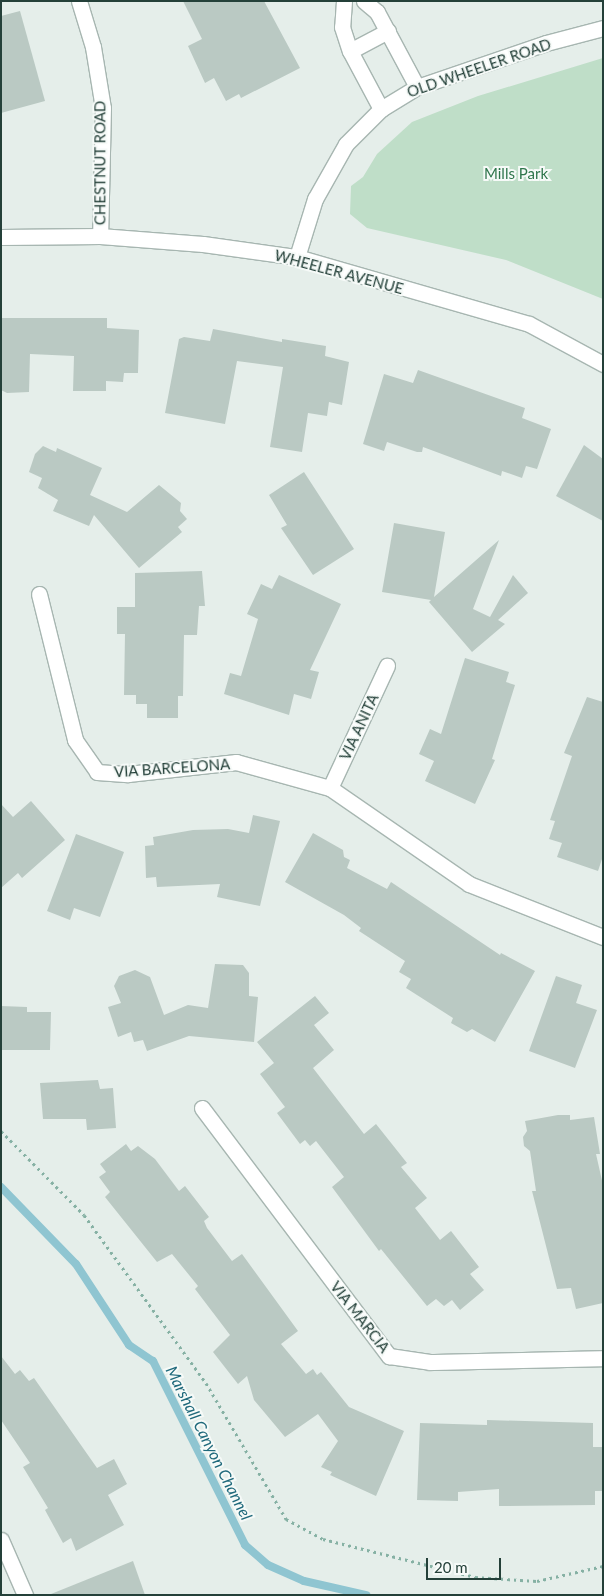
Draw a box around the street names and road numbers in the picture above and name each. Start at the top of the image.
street label: OLD WHEELER ROAD [404,35,554,101]
street label: CHESTNUT ROAD [91,101,109,225]
street label: WHEELER AVENUE [272,246,406,298]
street label: VIA ANITA [336,691,382,763]
street label: VIA BARCELONA [113,755,231,781]
street label: VIA MARCIA [326,1278,394,1356]

